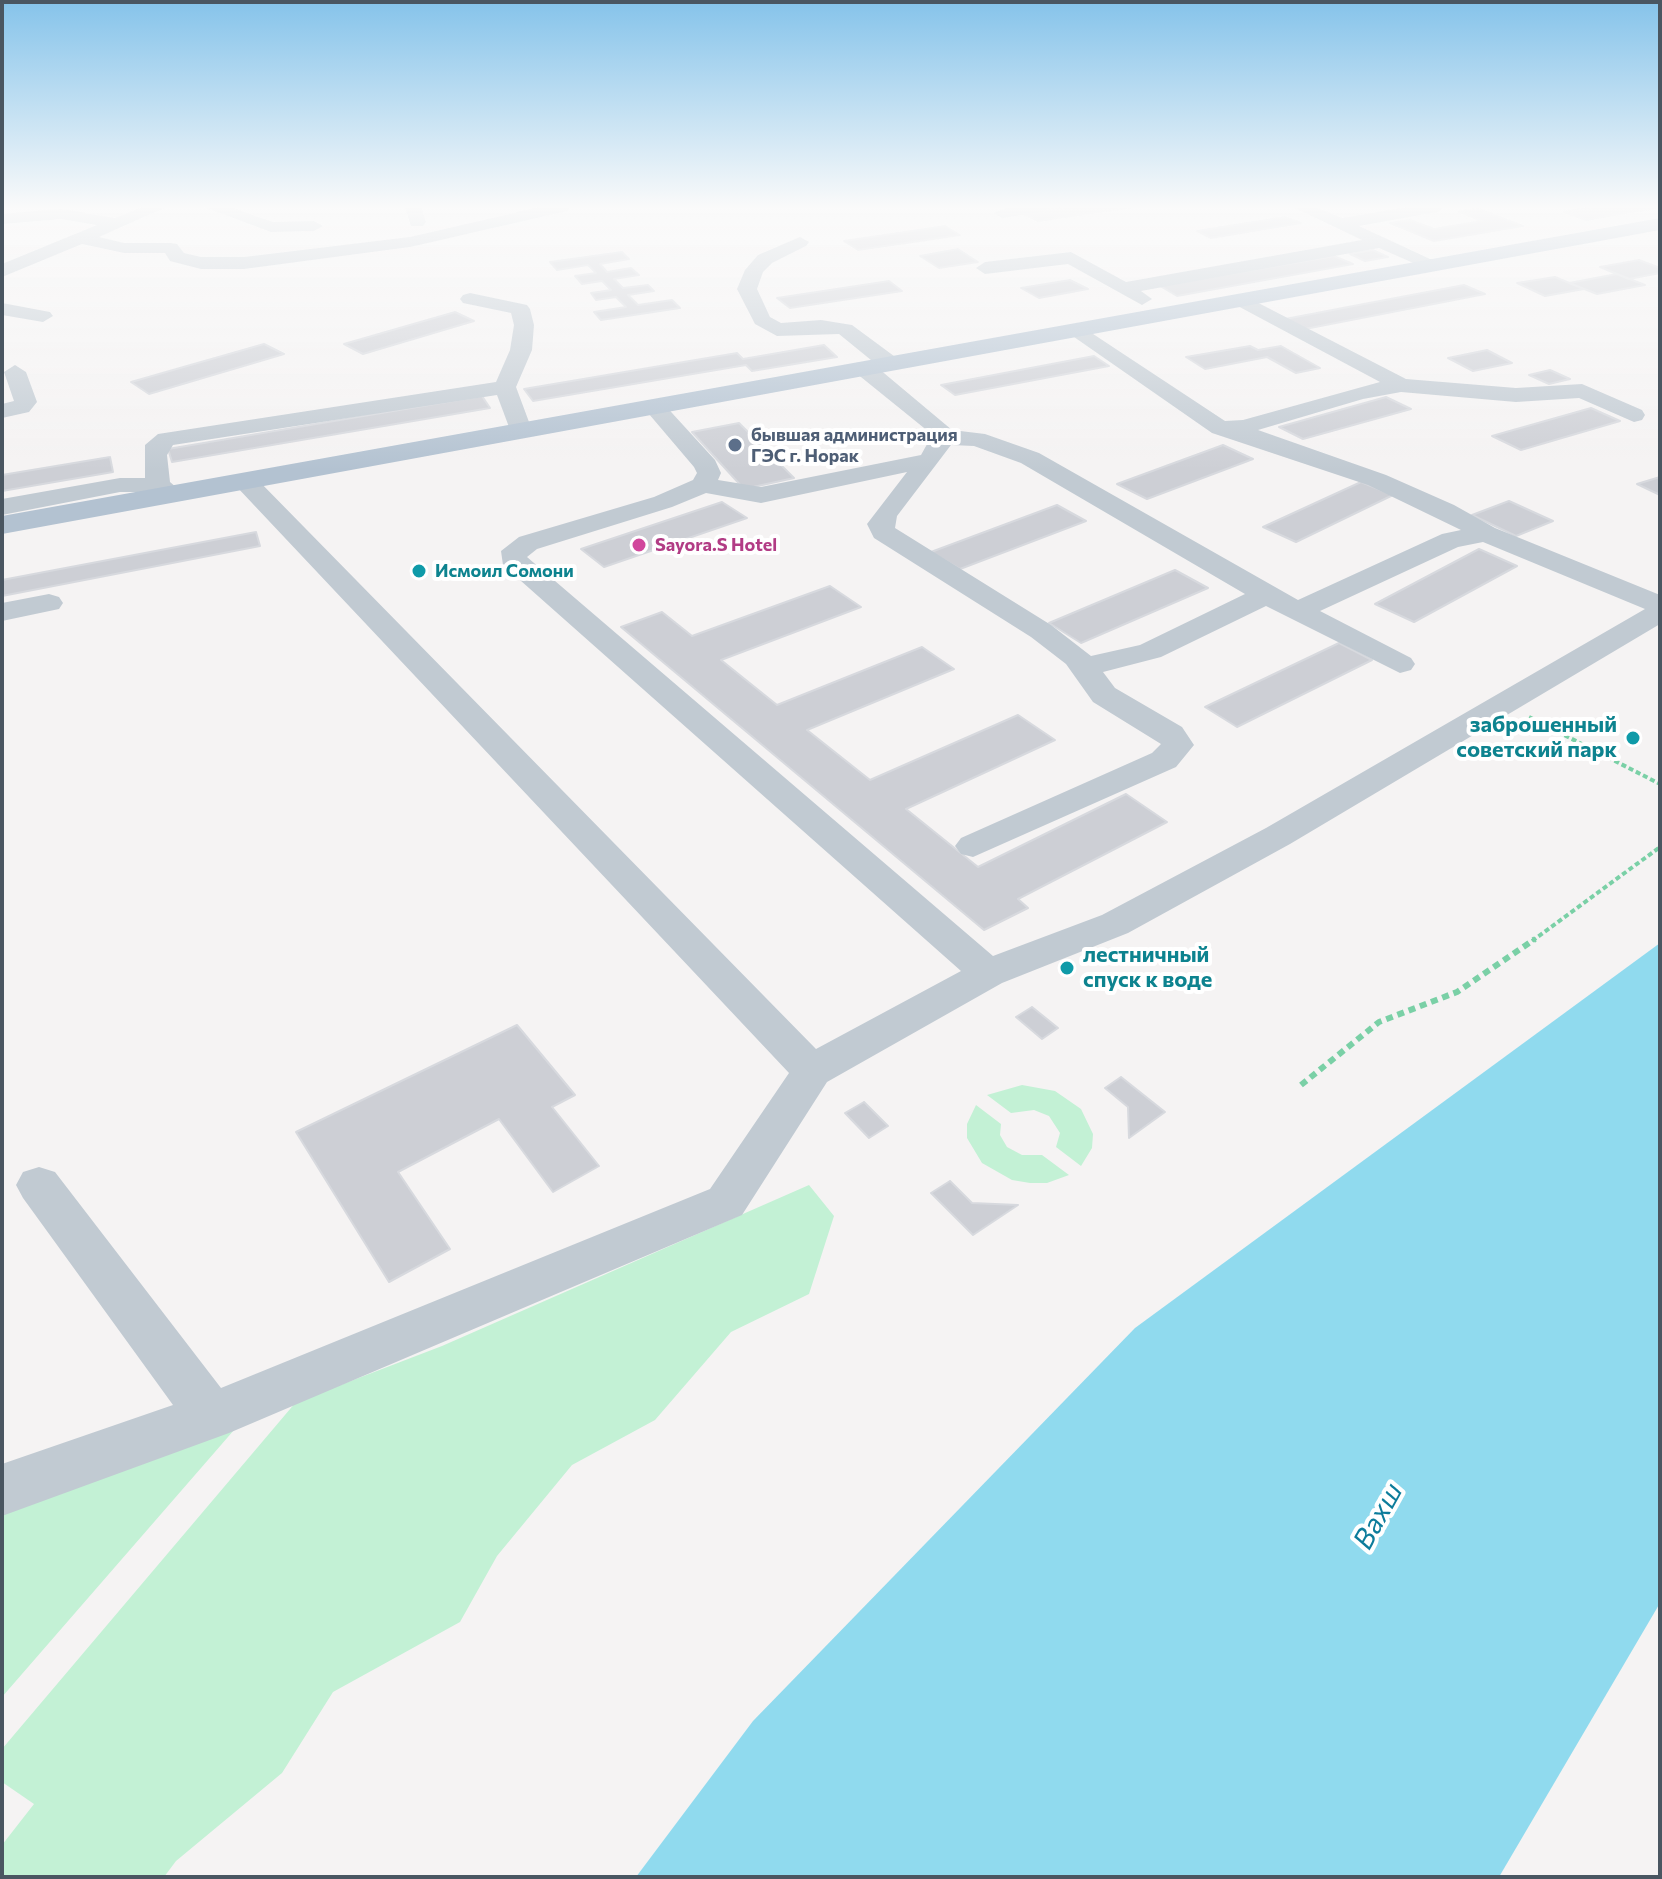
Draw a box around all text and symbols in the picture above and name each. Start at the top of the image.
place label: бывшая администрация ГЭС г. Норак [751,424,958,466]
marker: бывшая администрация ГЭС г. Норак [726,436,744,454]
place label: Sayora.S Hotel [655,534,777,556]
marker: Sayora.S Hotel [630,536,648,554]
place label: Исмоил Сомони [435,560,574,582]
marker: Исмоил Сомони [410,562,428,580]
place label: заброшенный советский парк [1456,712,1617,764]
marker: заброшенный советский парк [1624,729,1642,747]
place label: лестничный спуск к воде [1083,942,1212,994]
marker: лестничный спуск к воде [1058,959,1076,977]
water label: Вахш [1346,1477,1410,1555]

